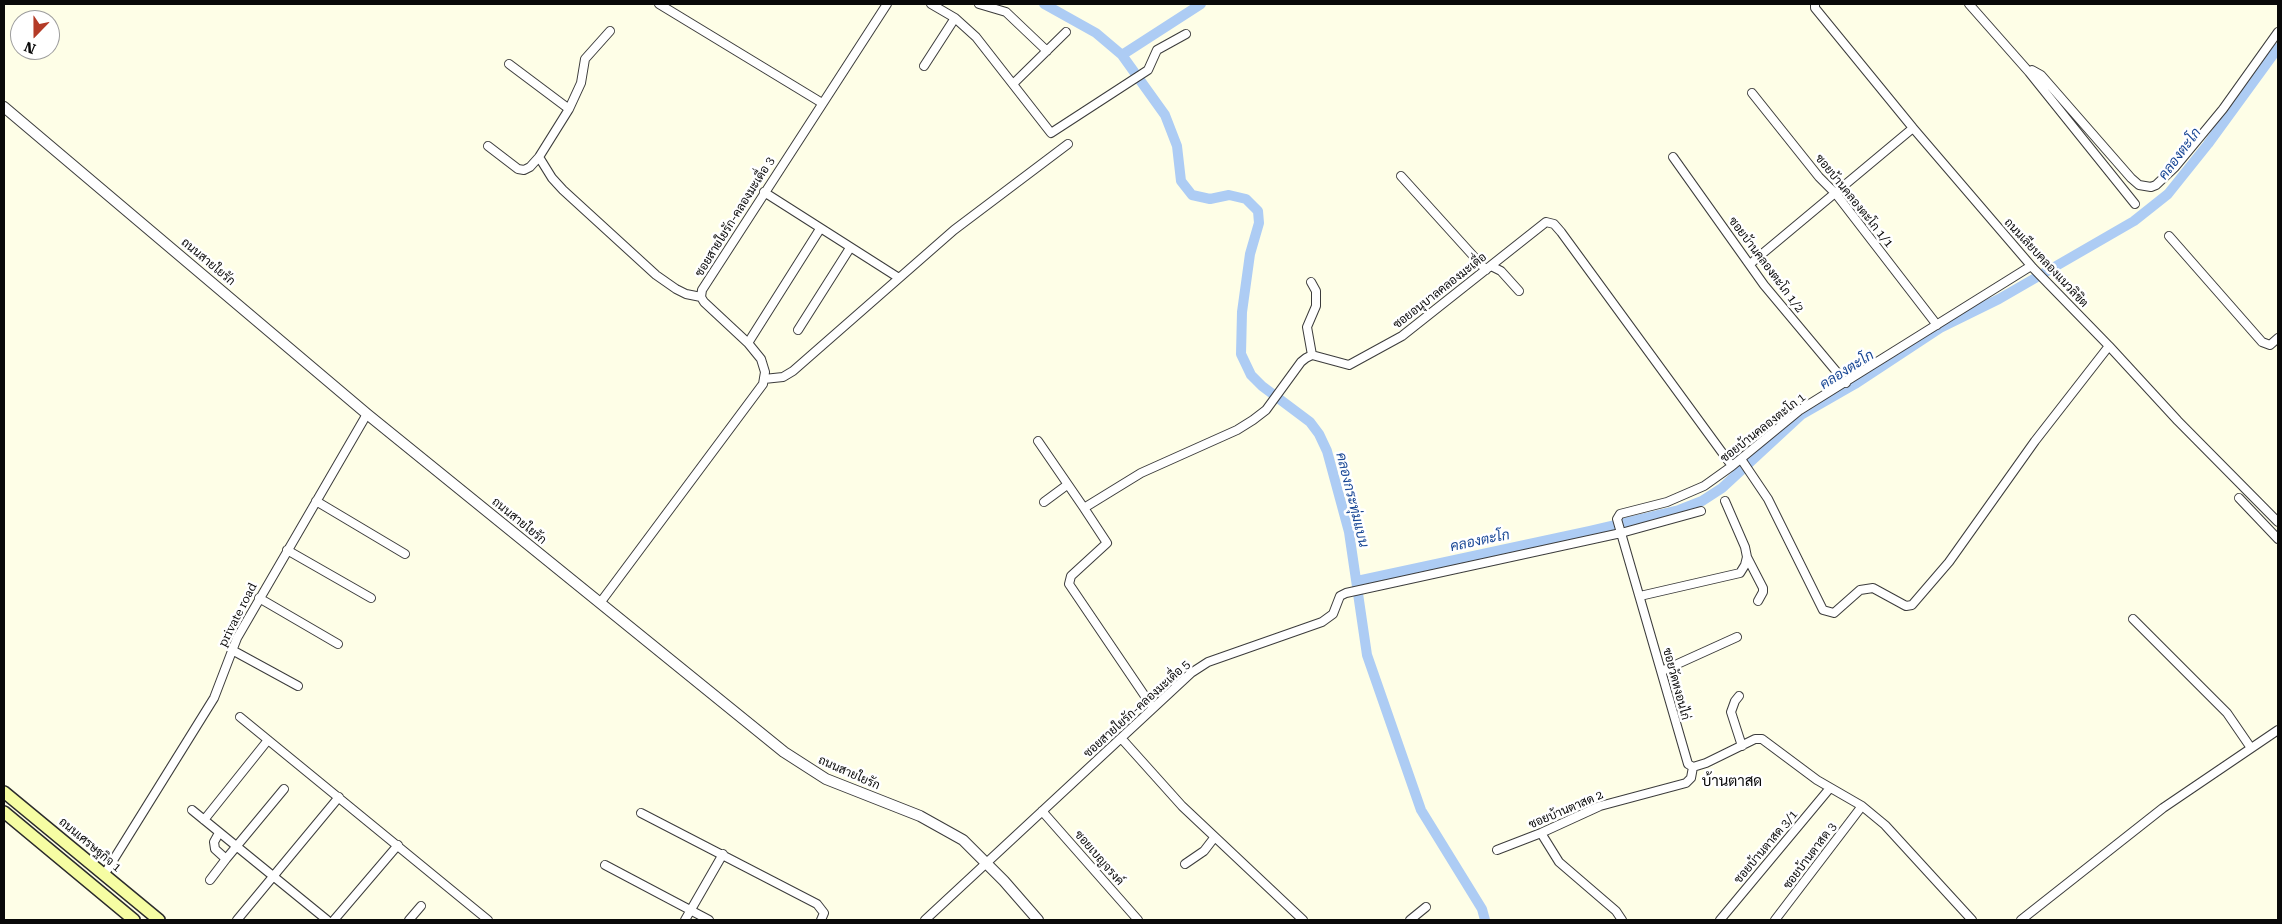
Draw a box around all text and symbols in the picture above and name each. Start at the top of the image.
north arrow [10,10,60,60]
text: N [22,39,38,57]
water label: คลองตะโก [2155,125,2205,183]
street label: ซอยบ้านคลองตะโก 1/1 [1812,151,1896,251]
street label: ซอยสายใยรัก-คลองมะเดื่อ 3 [692,154,778,280]
street label: ซอยบ้านคลองตะโก 1/2 [1725,214,1807,316]
street label: ถนนเลียบคลองแนวลิขิต [2001,216,2091,310]
street label: ถนนสายใยรัก [178,235,238,289]
street label: ซอยอนุบาลคลองมะเดื่อ [1390,250,1490,332]
water label: คลองตะโก [1817,347,1877,393]
street label: ซอยบ้านคลองตะโก 1 [1718,390,1808,466]
water label: คลองกระทุ่มแบน [1332,451,1372,549]
street label: ถนนสายใยรัก [489,495,549,547]
water label: คลองตะโก [1449,526,1511,556]
street label: private road [216,581,260,649]
street label: ซอยวัดหงอนไก่ [1659,646,1693,722]
street label: ซอยสายใยรัก-คลองมะเดื่อ 5 [1081,657,1193,761]
street label: ถนนสายใยรัก [816,753,882,793]
district label: บ้านตาสด [1702,773,1762,791]
street label: ซอยบ้านตาสด 2 [1527,788,1605,832]
street label: ซอยบ้านตาสด 3/1 [1731,807,1801,887]
street label: ถนนเศรษฐกิจ 1 [56,815,124,875]
street label: ซอยบ้านตาสด 3 [1780,820,1840,892]
street label: ซอยเบญจรงค์ [1071,828,1127,888]

